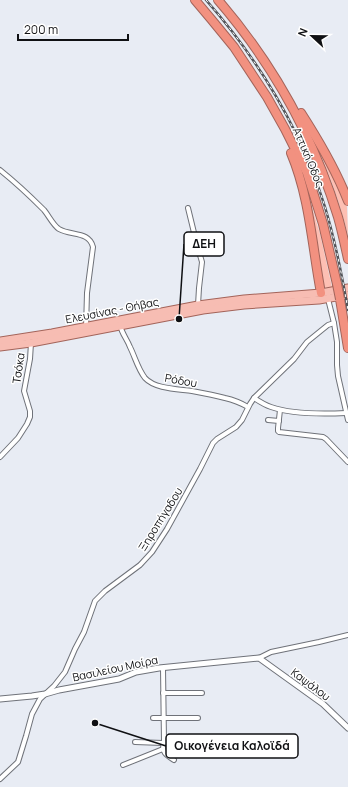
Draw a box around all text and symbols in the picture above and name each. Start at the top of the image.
scale bar [18,16,128,42]
north arrow [292,16,332,56]
text: 200 m [24,21,58,38]
text: N [294,26,311,39]
street label: Αττική Οδός [290,125,328,189]
callout: ΔΕΗ [184,232,224,256]
text: ΔΕΗ [192,235,216,252]
street label: Ελευσίνας - Θήβας [64,294,160,326]
street label: Τσόκα [8,352,28,384]
street label: Ρόδου [164,370,198,390]
street label: Ξηροπήγαδου [134,484,186,554]
street label: Βασιλείου Μοίρα [71,652,159,684]
street label: Καψάλου [288,664,334,704]
callout: Οικογένεια Καλοϊδά [166,734,298,758]
text: Οικογένεια Καλοϊδά [174,737,290,754]

